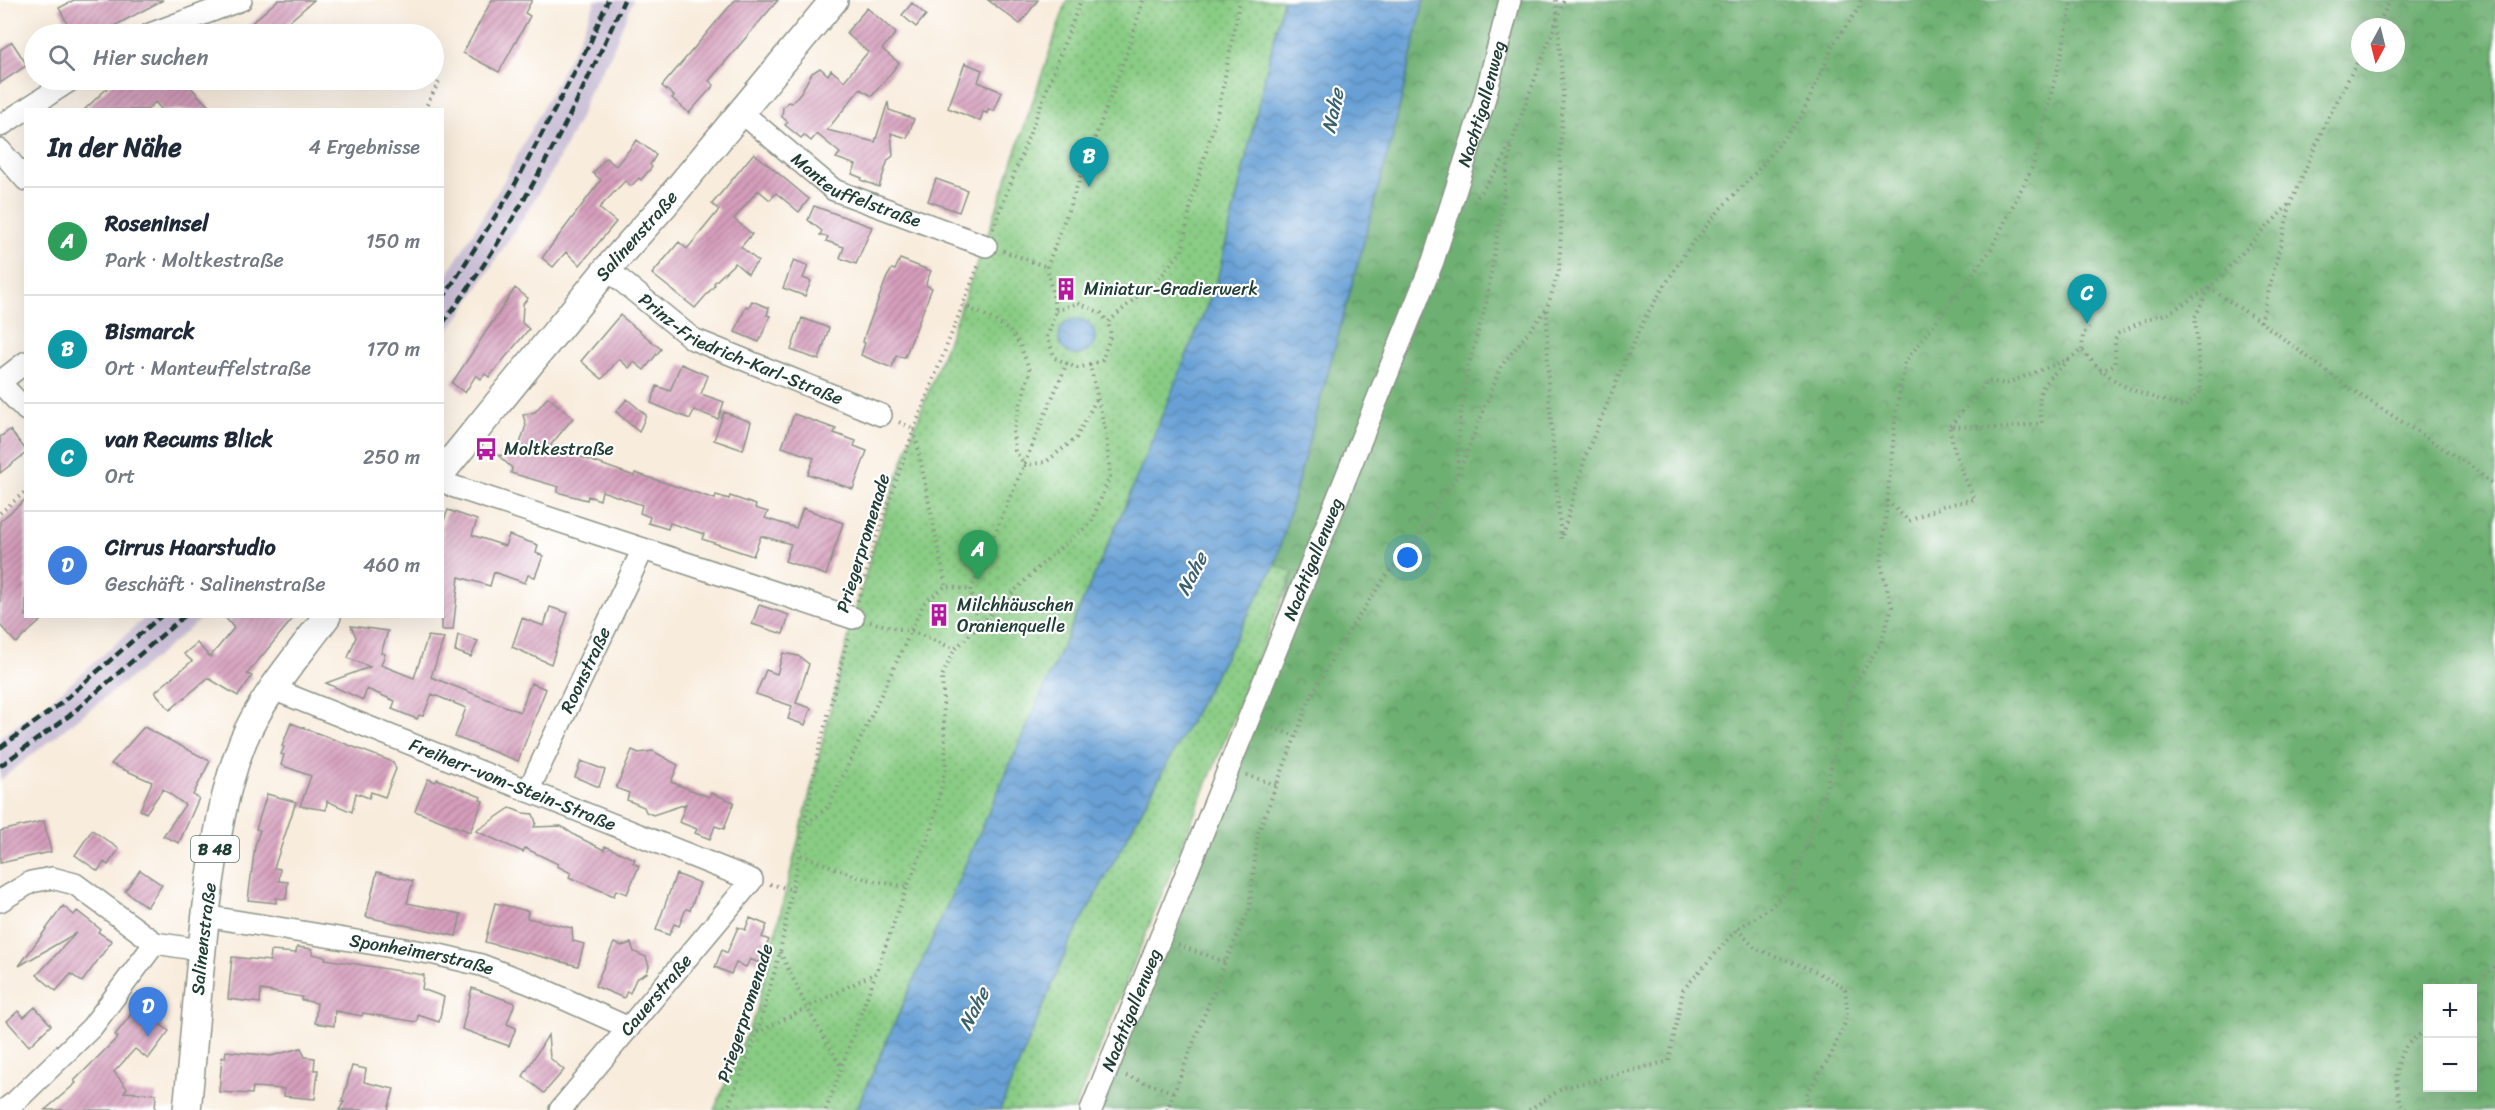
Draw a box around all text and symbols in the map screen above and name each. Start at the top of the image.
north arrow [2351,18,2405,72]
search box [24,24,444,90]
street label: Nachtigallenweg [1448,37,1515,171]
text: Hier suchen [93,38,208,77]
icon: search [45,41,78,74]
water label: Nahe [1311,84,1355,136]
text: In der Nähe [48,124,182,170]
text: 4 Ergebnisse [309,130,420,165]
pin: B [1070,138,1108,187]
street label: Manteuffelstraße [783,144,926,237]
street label: Salinenstraße [587,183,686,288]
text: Roseninsel [105,204,209,243]
text: A [61,224,74,259]
text: 150 m [366,224,420,259]
text: Park · Moltkestraße [105,243,284,278]
place label: Miniatur-Gradierwerk [1084,273,1258,305]
pin: C [2068,274,2106,324]
building icon: Miniatur-Gradierwerk [1053,276,1079,302]
street label: Prinz-Friedrich-Karl-Straße [631,284,848,414]
text: Bismarck [105,312,195,351]
text: B [61,332,74,367]
text: 170 m [367,332,420,367]
text: Ort · Manteuffelstraße [105,351,311,386]
text: van Recums Blick [105,420,273,459]
place label: Moltkestraße [504,433,614,465]
bus stop icon: Moltkestraße [473,436,499,462]
text: C [61,440,74,475]
text: 250 m [363,440,420,475]
text: Ort [105,459,135,494]
street label: Priegerpromenade [827,469,899,617]
street label: Nachtigallenweg [1274,493,1352,625]
text: Cirrus Haarstudio [105,528,276,567]
pin: A [958,530,998,580]
your location [1393,543,1422,572]
water label: Nahe [1166,545,1219,602]
text: D [62,548,73,583]
text: 460 m [363,548,420,583]
text: Geschäft · Salinenstraße [105,567,325,602]
place label: Milchhäuschen Oranienquelle [957,589,1074,642]
building icon: Milchhäuschen Oranienquelle [926,602,952,628]
street label: Roonstraße [551,621,620,719]
street label: Freiherr-vom-Stein-Straße [404,729,621,840]
road number: B 48 [191,836,239,862]
street label: Salinenstraße [182,880,226,996]
street label: Sponheimerstraße [347,924,499,985]
street label: Priegerpromenade [707,939,783,1087]
street label: Nachtigallenweg [1092,943,1171,1076]
street label: Cauerstraße [612,947,700,1043]
water label: Nahe [948,980,1001,1037]
map controls [2423,984,2477,1092]
button: + [2423,984,2477,1038]
pin: D [128,988,168,1037]
button: − [2423,1038,2477,1092]

